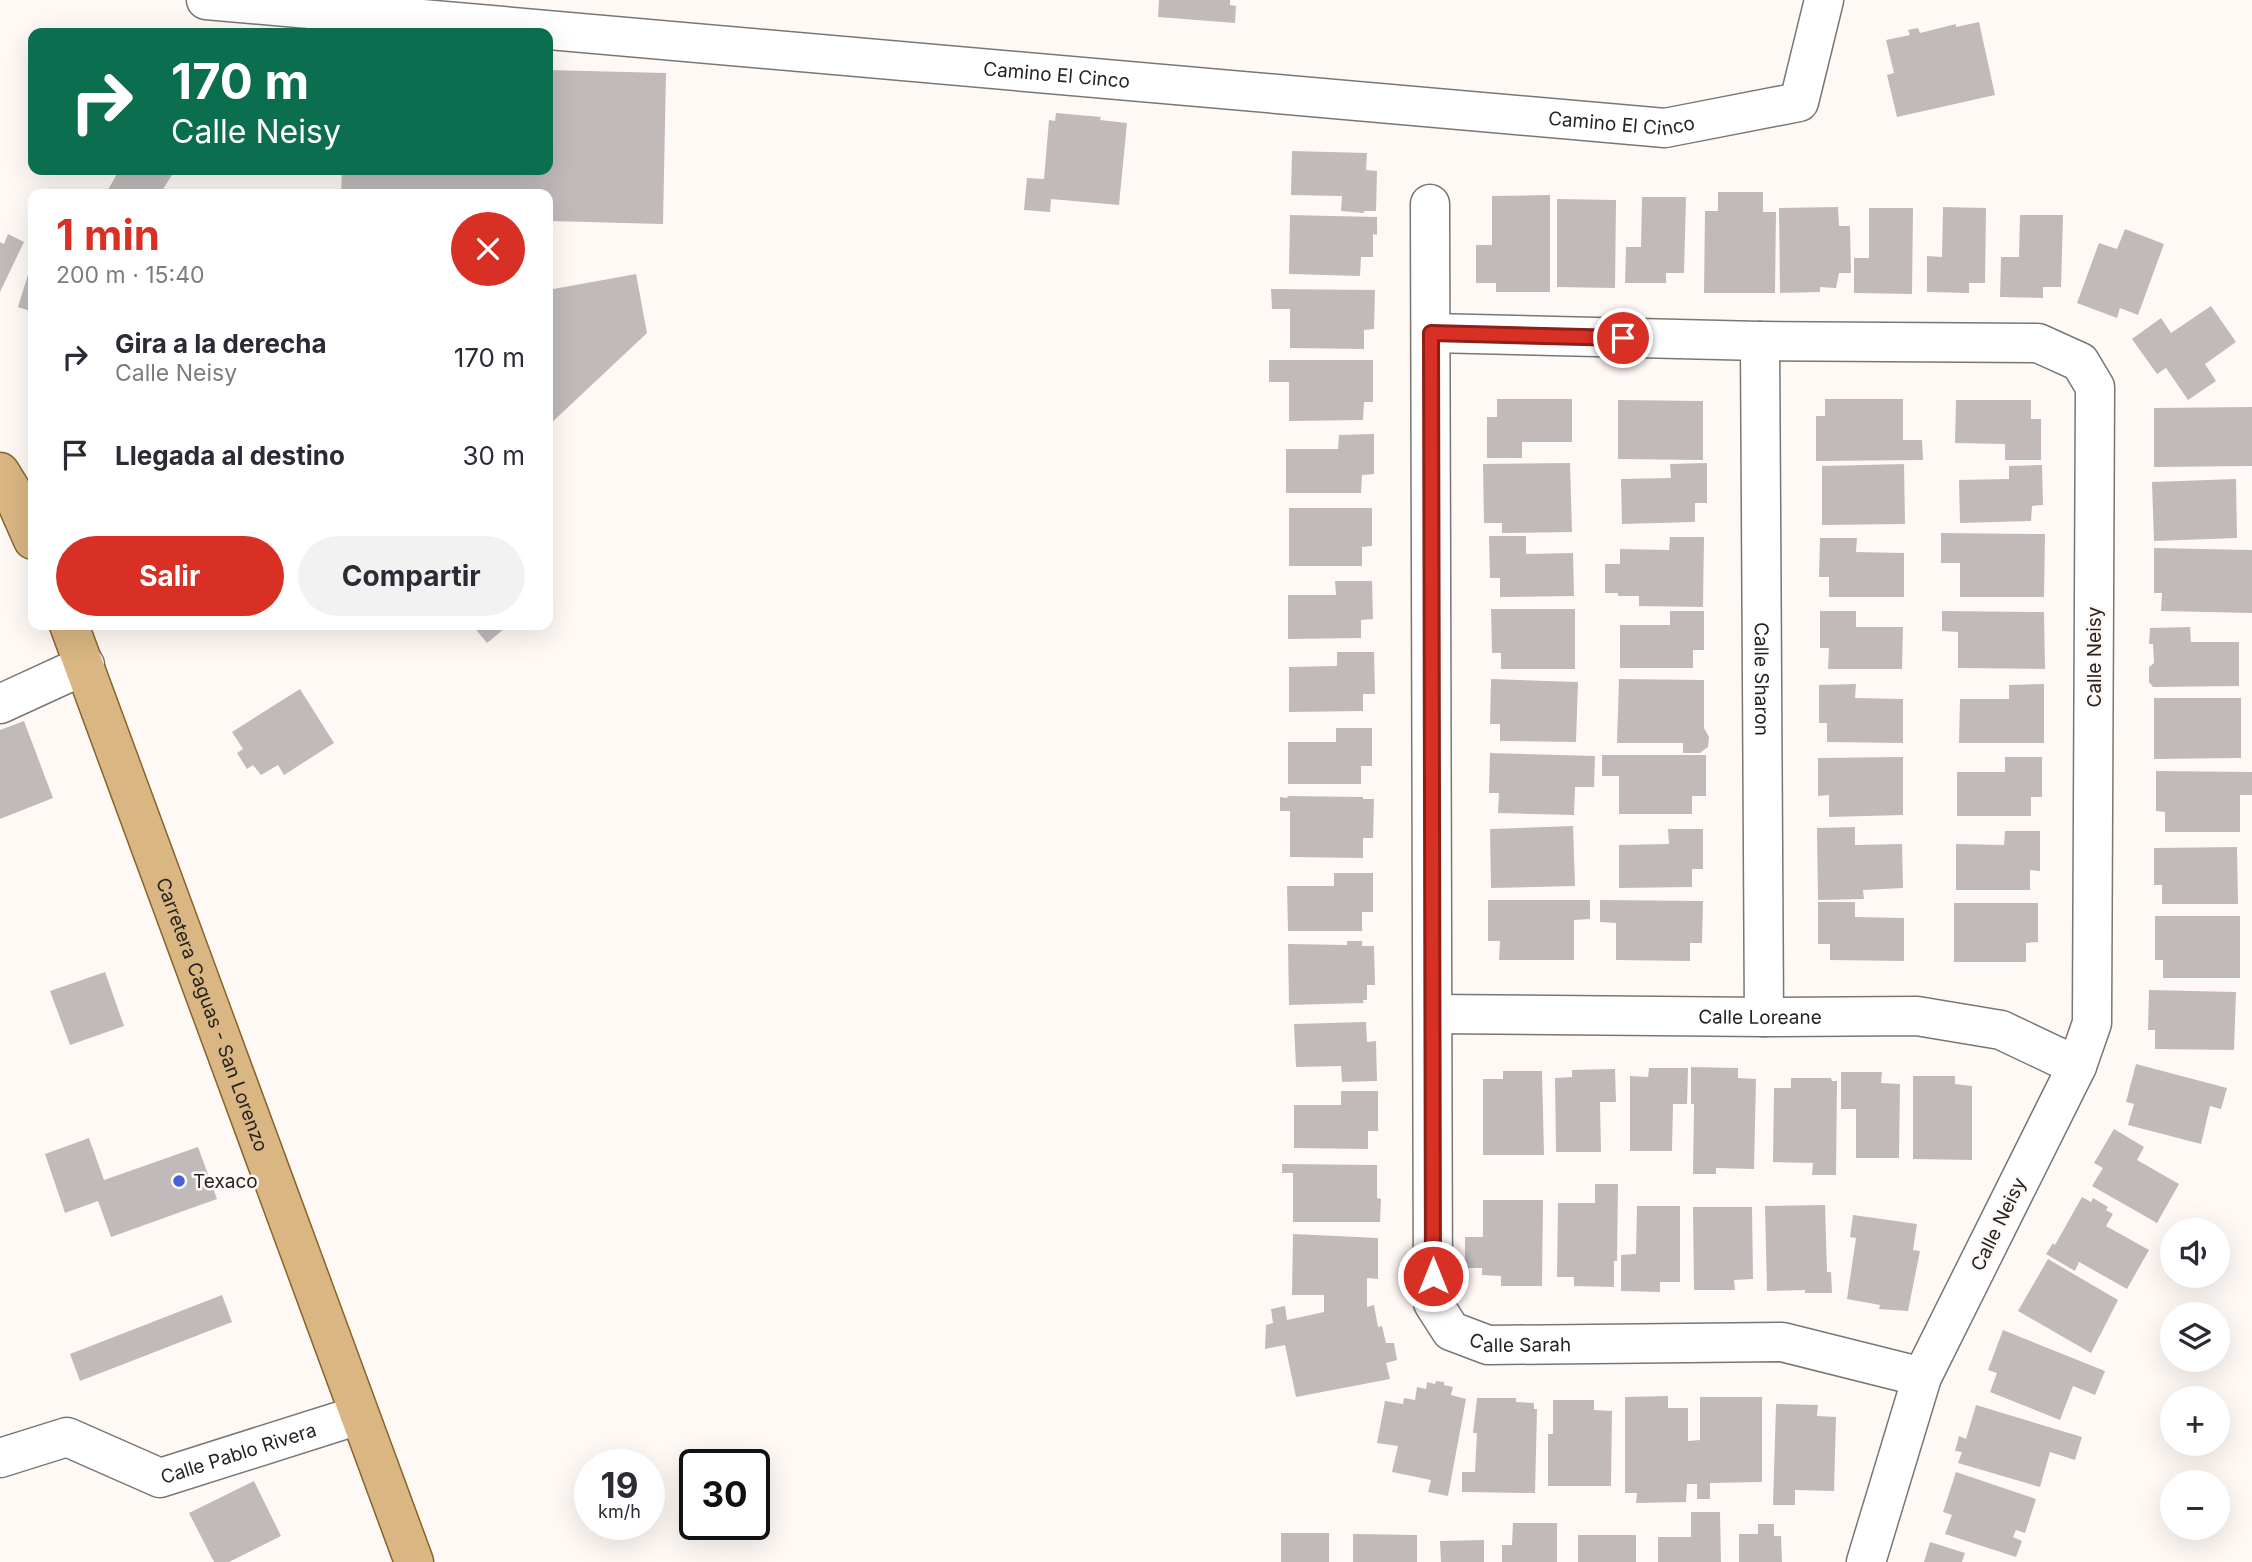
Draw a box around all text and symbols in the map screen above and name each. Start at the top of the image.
text: 170 m [171,52,309,111]
icon: right [56,56,147,147]
street label: Camino El Cinco [982,57,1131,93]
street label: Camino El Cinco [1547,107,1697,140]
text: Calle Neisy [171,112,341,151]
text: 1 min [56,209,160,260]
button: close [451,212,525,286]
text: 200 m · 15:40 [56,261,205,289]
pin [1593,308,1653,368]
icon: arrive [1604,319,1642,357]
text: Gira a la derecha [115,328,327,359]
icon: right [56,338,94,376]
text: 170 m [454,342,525,373]
text: Calle Neisy [115,359,237,387]
icon: arrive [56,436,94,474]
text: Llegada al destino [115,440,345,471]
text: 30 m [462,440,525,471]
button: Salir [56,536,284,616]
button: Compartir [298,536,525,616]
street label: Calle Neisy [2083,606,2106,707]
street label: Calle Sharon [1750,622,1773,736]
street label: Carretera Caguas - San Lorenzo [151,874,273,1155]
street label: Calle Loreane [1698,1005,1822,1029]
place label: Texaco [193,1170,258,1193]
marker: Texaco [171,1173,187,1189]
street label: Calle Neisy [1966,1174,2031,1275]
map controls [2160,1218,2230,1540]
button: sound [2160,1218,2230,1288]
position arrow [1396,1239,1470,1313]
button: layers [2160,1302,2230,1372]
street label: Calle Sarah [1466,1328,1571,1357]
button: + [2160,1386,2230,1456]
street label: Calle Pablo Rivera [158,1418,319,1489]
speed limit sign: 30 [679,1449,770,1540]
text: 19 [601,1464,638,1506]
button: − [2160,1470,2230,1540]
text: km/h [598,1501,641,1522]

